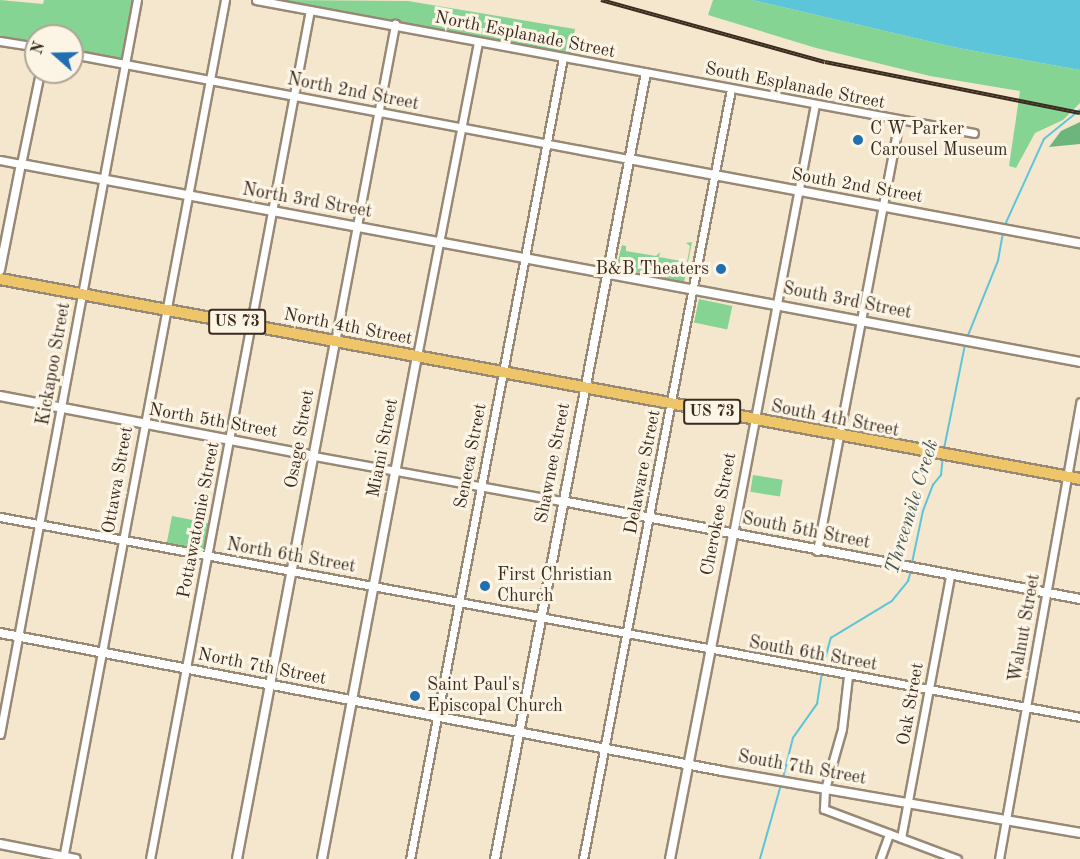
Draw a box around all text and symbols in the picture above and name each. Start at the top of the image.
street label: North Esplanade Street [433,7,617,63]
north arrow [24,24,84,84]
text: N [29,40,49,57]
street label: South Esplanade Street [703,58,887,114]
street label: North 2nd Street [285,69,421,115]
place label: C W Parker Carousel Museum [870,119,1008,162]
marker: C W Parker Carousel Museum [851,133,865,147]
street label: South 2nd Street [790,164,924,208]
street label: North 3rd Street [240,179,374,223]
place label: B&B Theaters [595,258,709,280]
marker: B&B Theaters [714,262,728,276]
street label: South 3rd Street [781,278,913,324]
street label: Kickapoo Street [33,301,75,427]
street label: North 4th Street [282,304,414,350]
road number: US 73 [207,309,267,335]
street label: Osage Street [281,388,319,490]
street label: South 4th Street [769,396,901,442]
street label: Miami Street [363,397,403,499]
street label: North 5th Street [147,399,279,443]
road number: US 73 [682,399,742,425]
street label: Seneca Street [450,401,492,511]
street label: Shawnee Street [531,401,575,525]
street label: Delaware Street [620,408,666,536]
street label: Ottawa Street [98,425,138,535]
water label: Threemile Creek [881,437,945,577]
street label: Pottawatomie Street [173,440,225,600]
street label: Cherokee Street [696,451,742,577]
street label: South 5th Street [740,508,872,554]
street label: North 6th Street [225,534,357,578]
place label: First Christian Church [497,565,612,608]
street label: Walnut Street [1005,572,1045,684]
marker: First Christian Church [478,579,492,593]
street label: South 6th Street [747,632,879,676]
street label: North 7th Street [196,644,328,690]
street label: Oak Street [893,661,929,747]
place label: Saint Paul's Episcopal Church [427,675,563,718]
marker: Saint Paul's Episcopal Church [408,689,422,703]
street label: South 7th Street [736,746,868,790]

